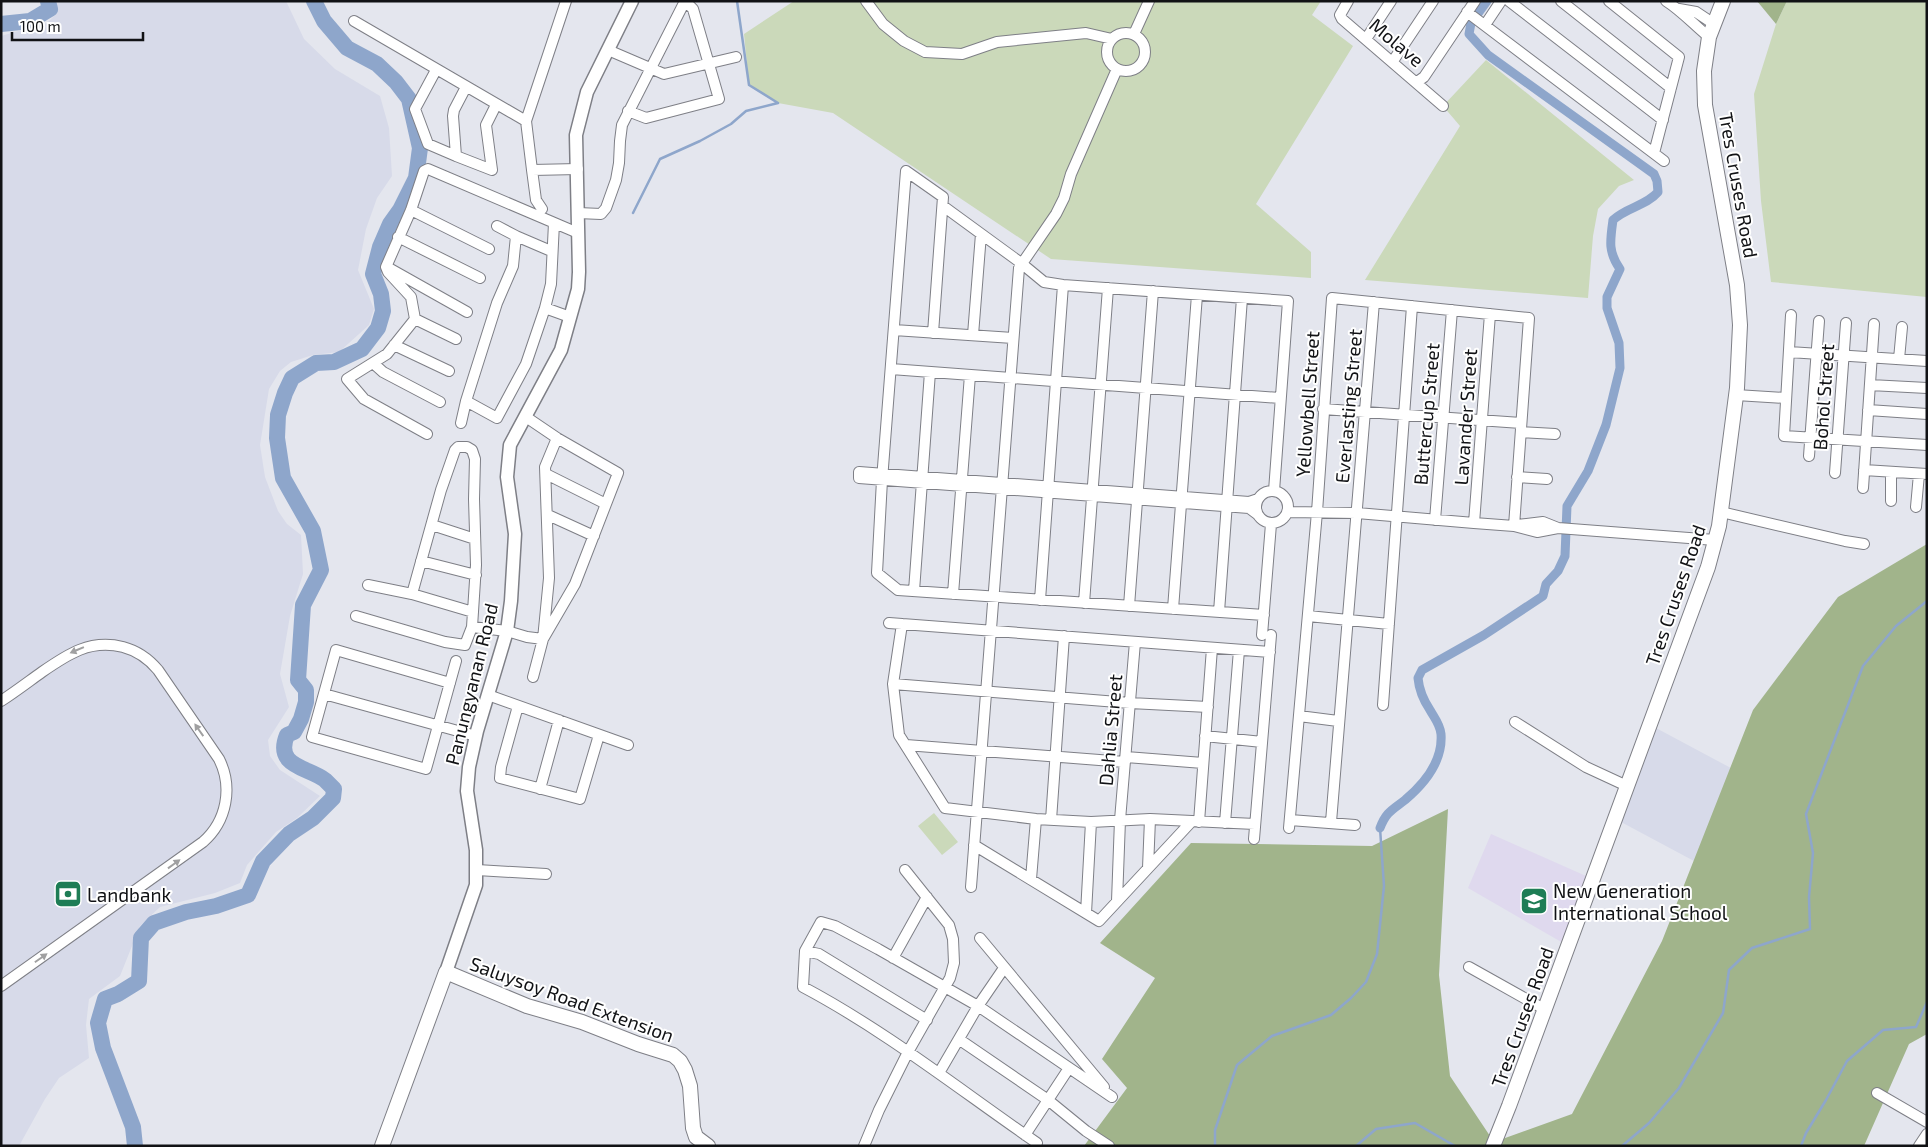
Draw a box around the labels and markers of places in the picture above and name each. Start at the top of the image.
bank icon: Landbank [53,879,83,909]
place label: New Generation International School [1553,879,1728,924]
place label: Landbank [87,883,171,906]
school or university icon: New Generation International School [1519,886,1549,916]

